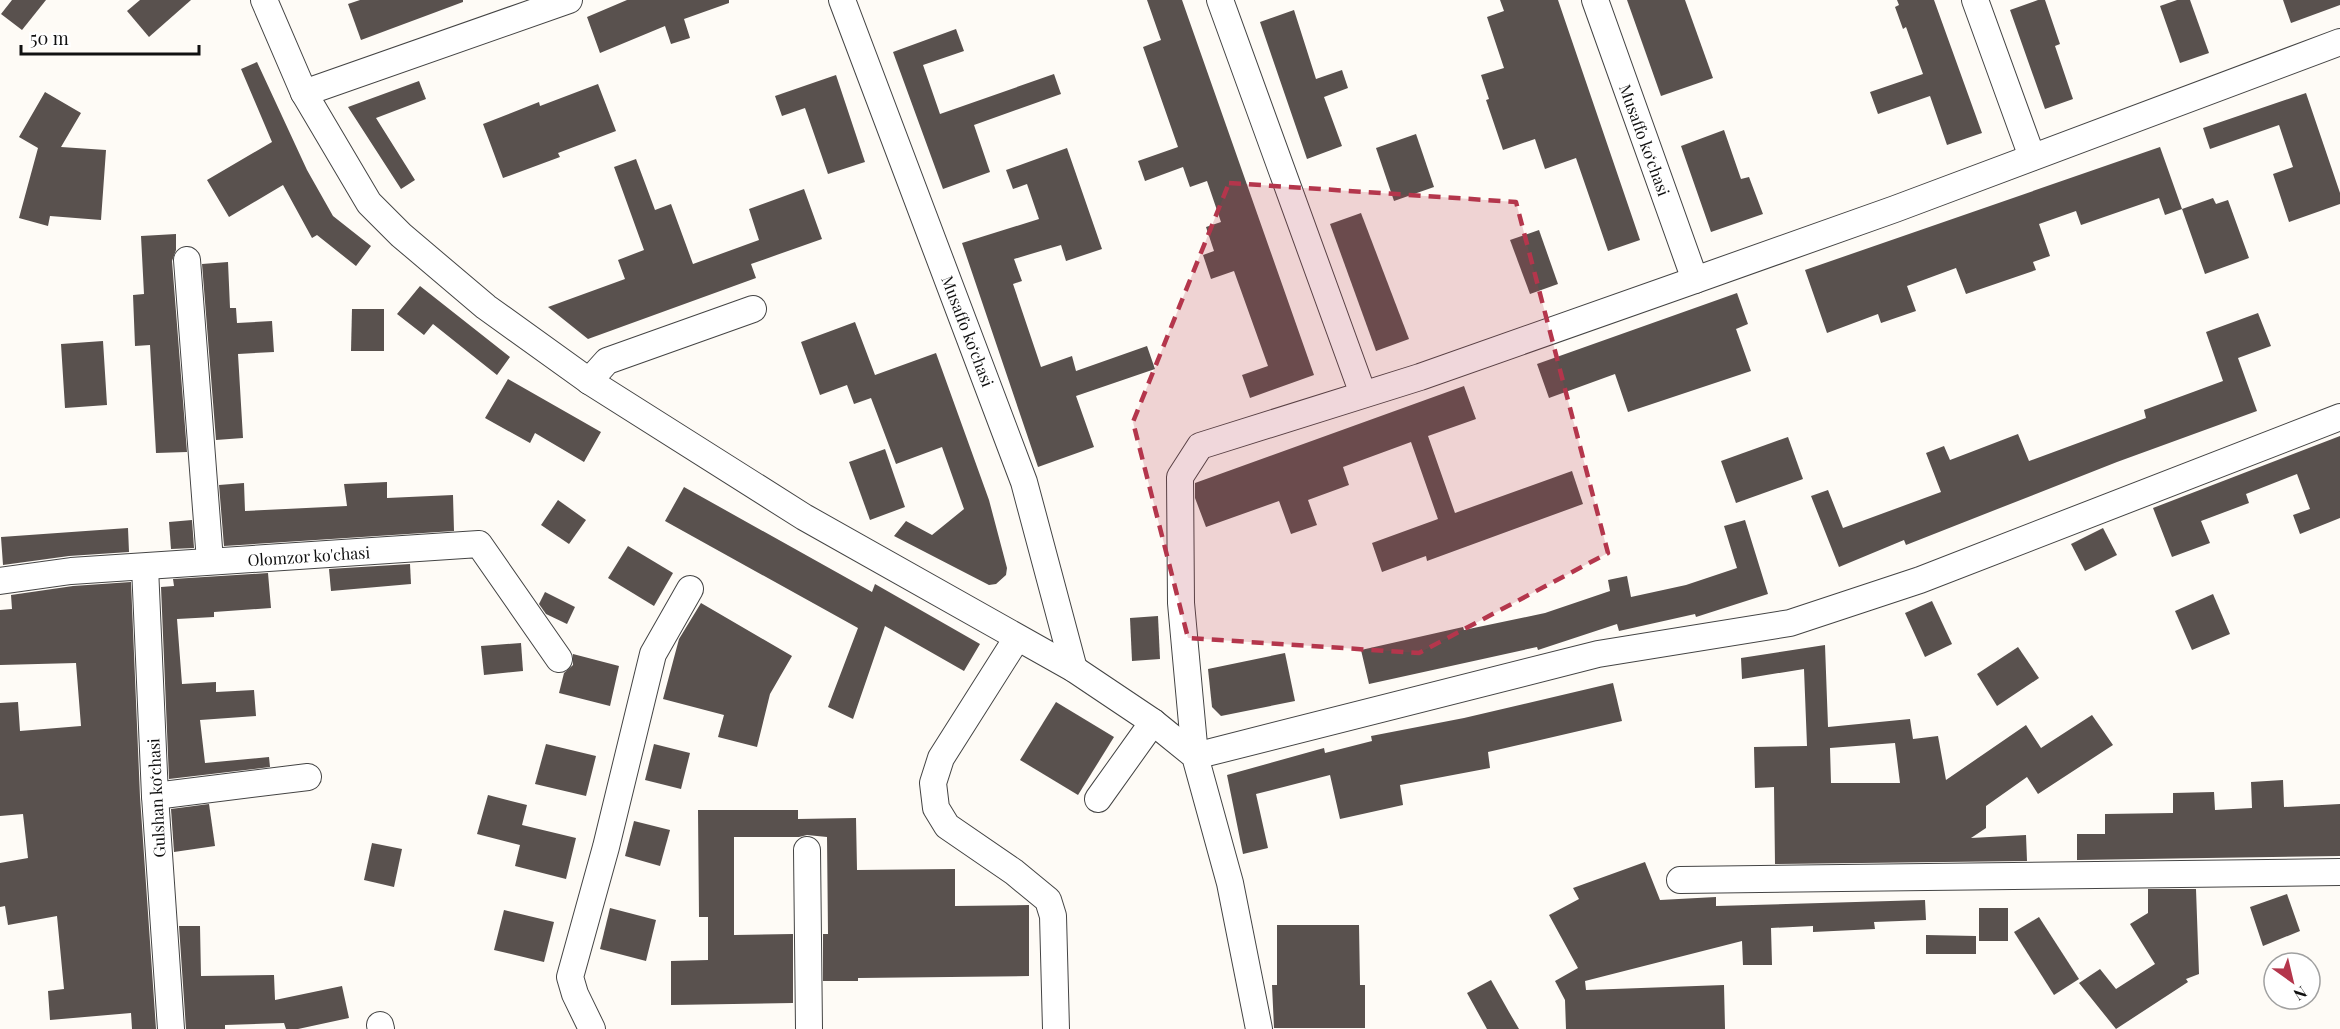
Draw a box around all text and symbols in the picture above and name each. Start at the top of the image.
scale bar [21,18,200,56]
text: 50 m [30,26,69,50]
street label: Musaffo koʻchasi [1615,81,1675,199]
street label: Musaffo koʻchasi [937,272,999,390]
street label: Olomzor ko'chasi [247,541,371,570]
street label: Gulshan koʻchasi [142,738,170,858]
north arrow [2262,951,2322,1011]
text: N [2290,982,2311,1006]

